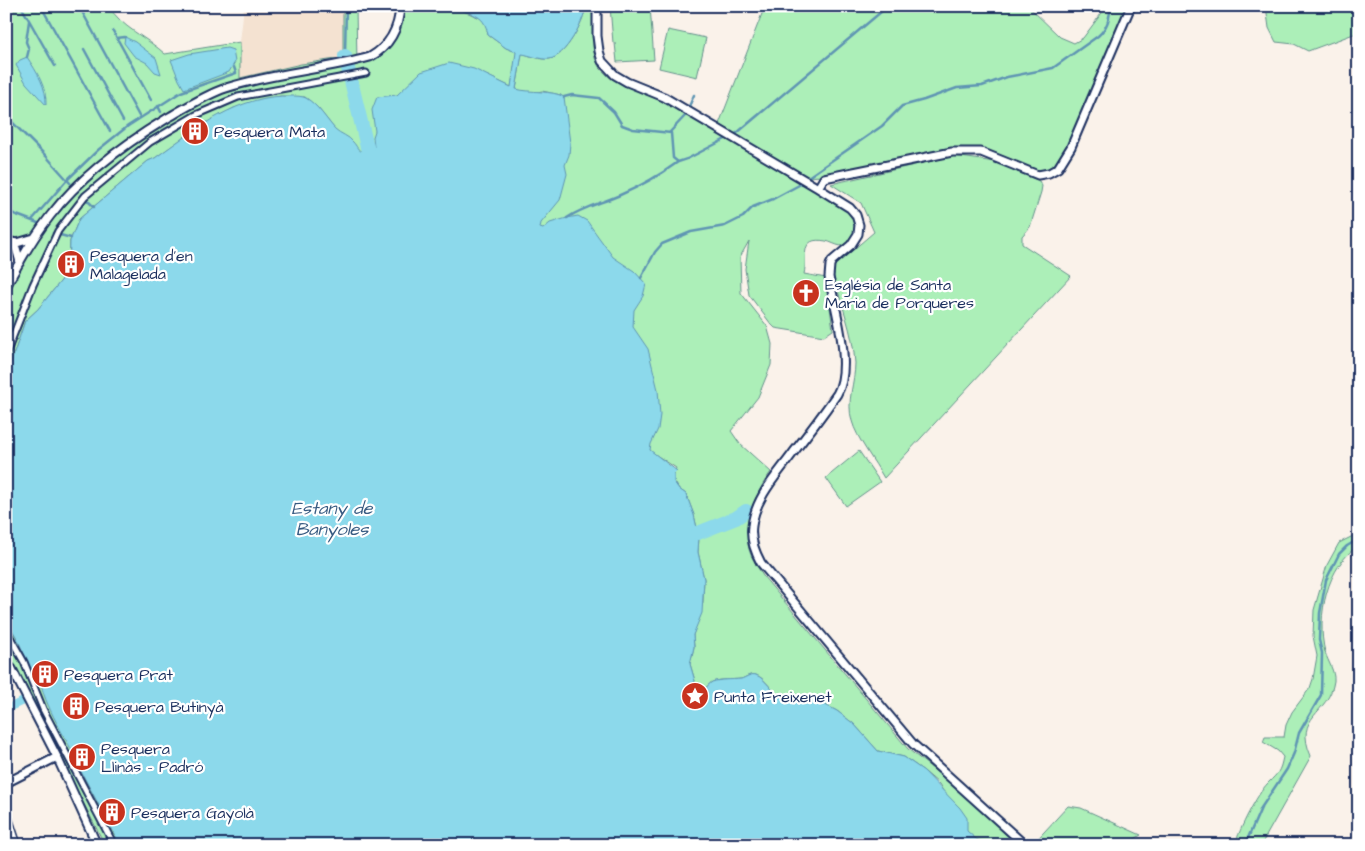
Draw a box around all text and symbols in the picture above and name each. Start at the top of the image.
building icon: Pesquera Mata [180,116,210,146]
place label: Pesquera Mata [214,121,325,143]
place label: Pesquera d'en Malagelada [90,245,193,286]
building icon: Pesquera d'en Malagelada [56,249,86,279]
place label: Església de Santa Maria de Porqueres [825,274,974,314]
church icon: Església de Santa Maria de Porqueres [791,278,821,308]
water label: Estany de Banyoles [291,496,374,543]
building icon: Pesquera Prat [30,659,60,689]
place label: Pesquera Prat [64,664,173,686]
place icon: Punta Freixenet [680,681,710,711]
place label: Punta Freixenet [714,686,832,708]
building icon: Pesquera Butinyà [61,691,91,721]
place label: Pesquera Butinyà [95,696,224,719]
place label: Pesquera Llinàs - Padró [101,738,203,778]
building icon: Pesquera Llinàs - Padró [67,742,97,772]
building icon: Pesquera Gayolà [97,797,127,827]
place label: Pesquera Gayolà [131,802,254,825]

